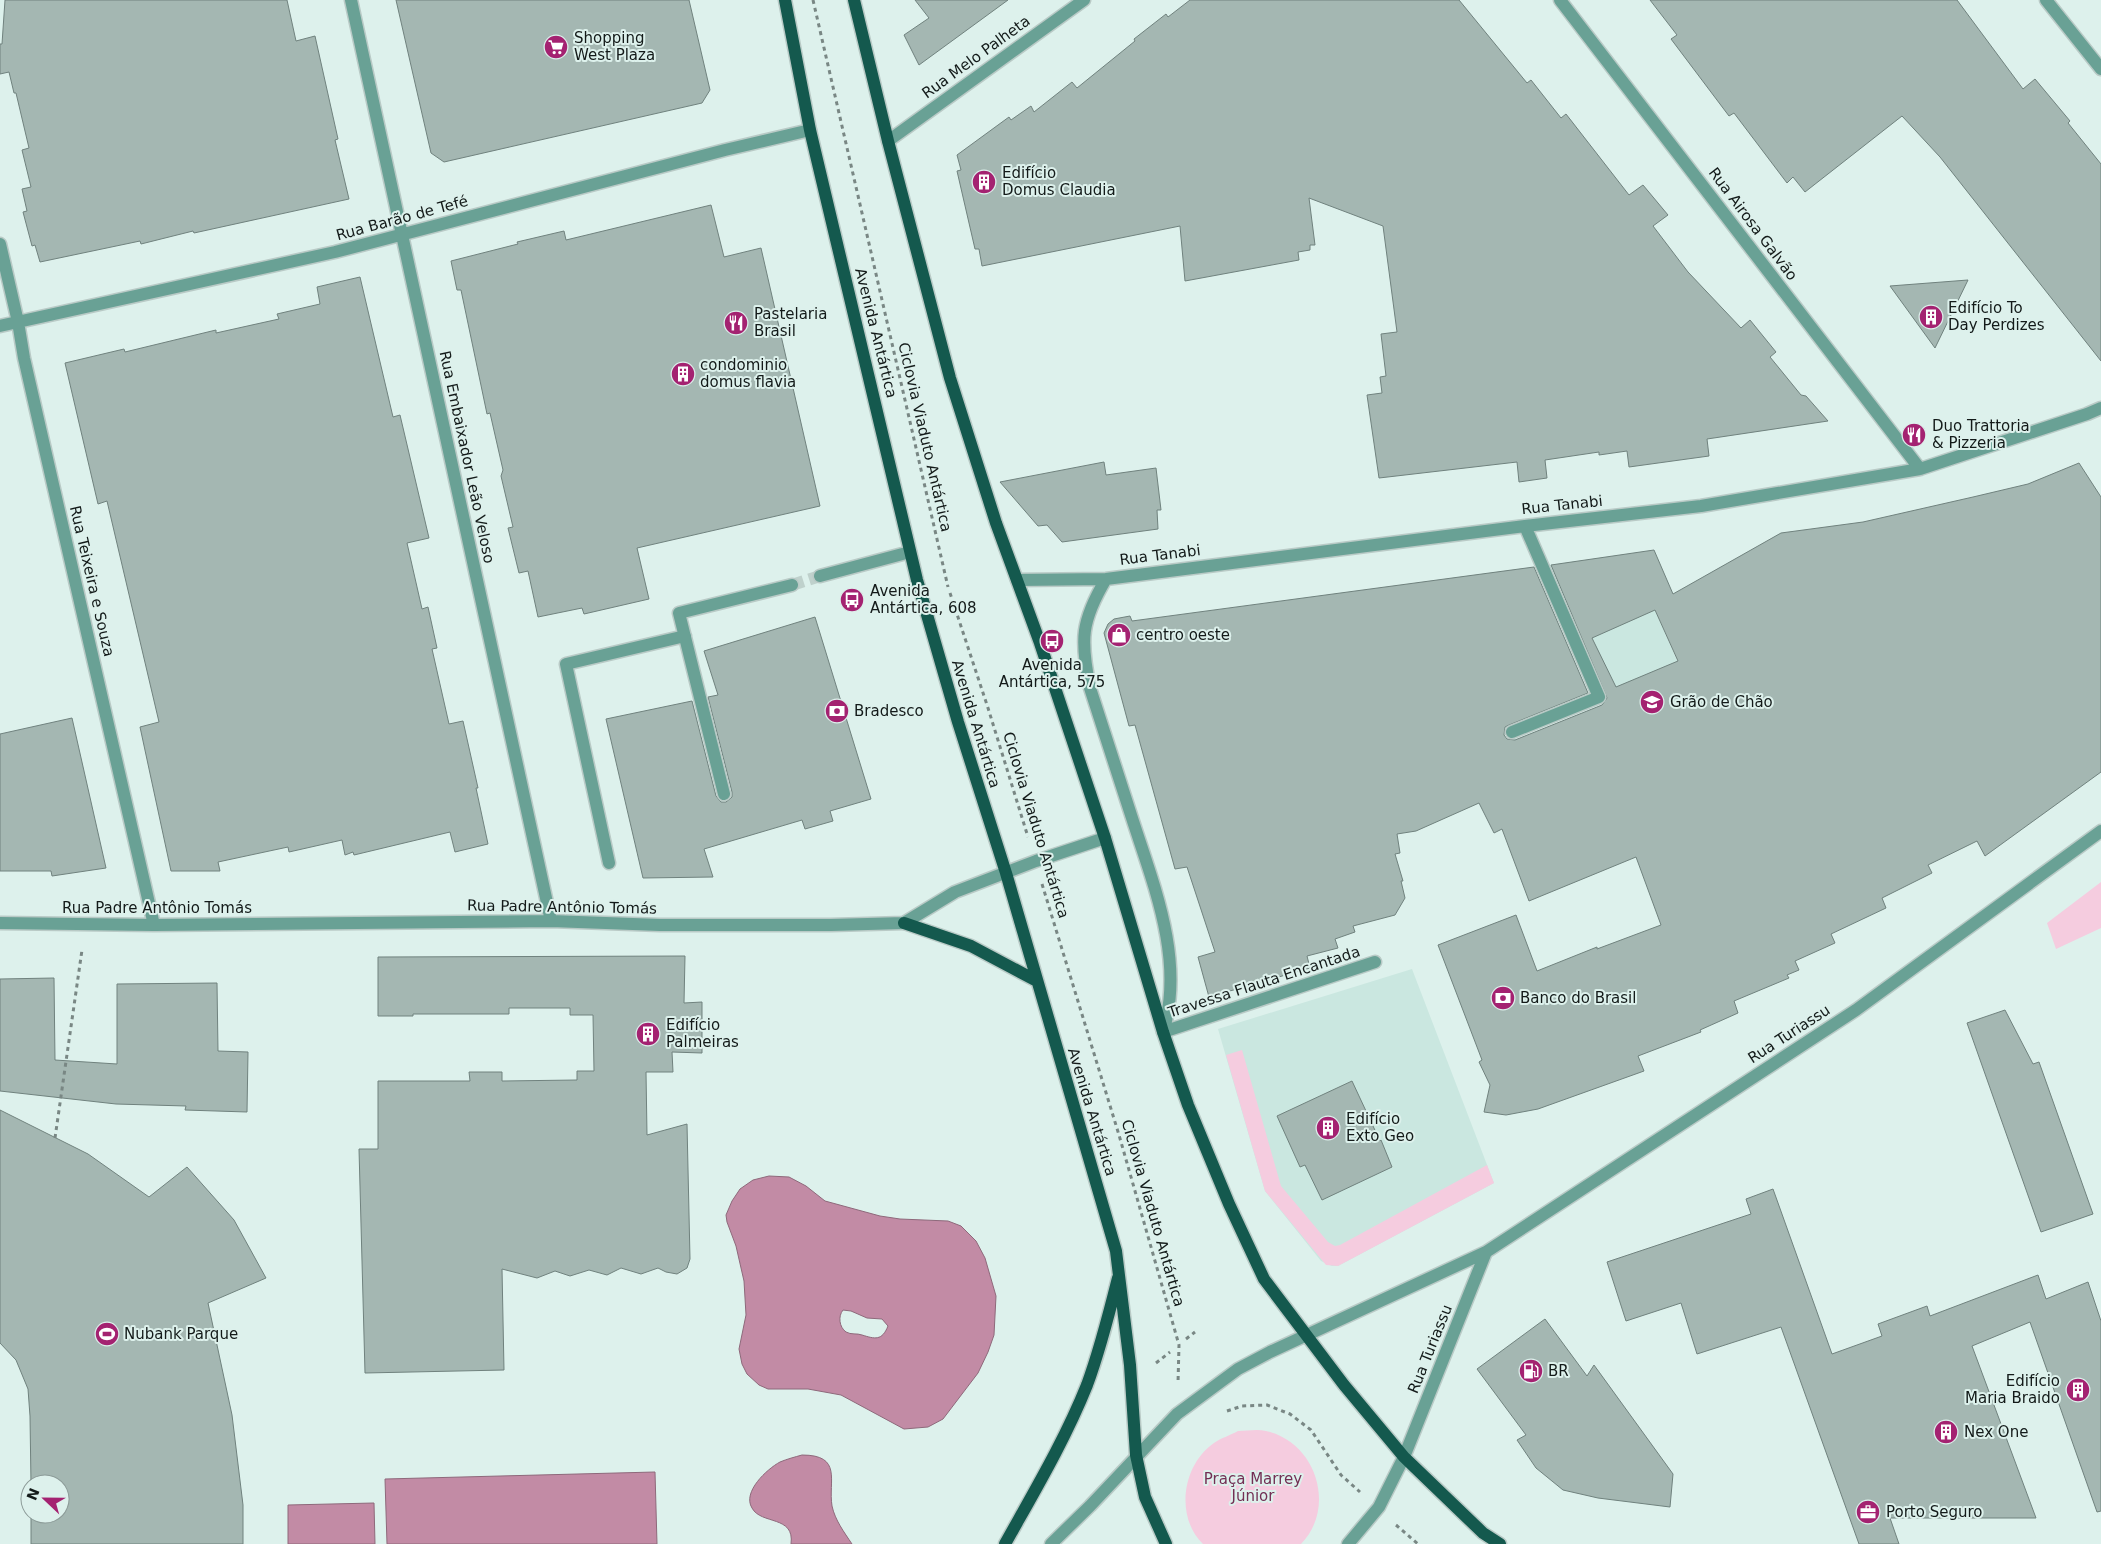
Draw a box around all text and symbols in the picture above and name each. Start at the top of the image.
street label: Rua Melo Palheta [919,12,1033,102]
place label: Shopping West Plaza [574,29,655,64]
supermarket icon: Shopping West Plaza [543,34,569,60]
place label: Edifício Domus Claudia [1002,164,1116,199]
street label: Rua Airosa Galvão [1705,164,1801,284]
building icon: Edifício Domus Claudia [971,169,997,195]
street label: Rua Barão de Tefé [334,192,470,244]
street label: Avenida Antártica [851,266,901,400]
place label: Edifício To Day Perdizes [1948,299,2045,334]
building icon: Edifício To Day Perdizes [1918,304,1944,330]
place label: Pastelaria Brasil [754,305,827,340]
restaurant icon: Pastelaria Brasil [723,310,749,336]
street label: Ciclovia Viaduto Antártica [894,341,956,533]
street label: Rua Embaixador Leão Veloso [436,349,498,565]
place label: condominio domus flavia [700,356,796,391]
building icon: condominio domus flavia [670,361,696,387]
place label: Duo Trattoria & Pizzeria [1932,417,2030,452]
restaurant icon: Duo Trattoria & Pizzeria [1901,422,1927,448]
street label: Rua Tanabi [1521,492,1603,518]
street label: Rua Teixeira e Souza [66,504,118,658]
street label: Rua Tanabi [1118,541,1202,569]
place label: Avenida Antártica, 608 [870,582,977,617]
bus stop icon: Avenida Antártica, 608 [839,587,865,613]
shop icon: centro oeste [1106,622,1132,648]
place label: centro oeste [1136,626,1230,644]
bus stop icon: Avenida Antártica, 575 [1039,628,1065,654]
place label: Avenida Antártica, 575 [999,656,1105,691]
street label: Avenida Antártica [948,658,1004,790]
school or university icon: Grão de Chão [1639,689,1665,715]
place label: Grão de Chão [1670,693,1773,711]
bank icon: Bradesco [824,698,850,724]
place label: Bradesco [854,702,924,720]
street label: Ciclovia Viaduto Antártica [999,730,1073,920]
street label: Rua Padre Antônio Tomás [467,896,657,918]
street label: Rua Padre Antônio Tomás [62,899,252,917]
street label: Travessa Flauta Encantada [1165,942,1362,1022]
bank icon: Banco do Brasil [1490,985,1516,1011]
place label: Banco do Brasil [1520,989,1636,1007]
street label: Rua Turiassu [1745,1001,1833,1067]
place label: Edifício Palmeiras [666,1016,739,1051]
building icon: Edifício Palmeiras [635,1021,661,1047]
street label: Avenida Antártica [1064,1046,1120,1178]
place label: Edifício Exto Geo [1346,1110,1414,1145]
building icon: Edifício Exto Geo [1315,1115,1341,1141]
street label: Ciclovia Viaduto Antártica [1118,1117,1188,1309]
street label: Rua Turiassu [1404,1302,1456,1396]
sports icon: Nubank Parque [94,1321,120,1347]
place label: Nubank Parque [124,1325,238,1343]
fuel station icon: BR [1518,1358,1544,1384]
place label: BR [1548,1362,1569,1380]
place label: Edifício Maria Braido [1965,1372,2060,1407]
building icon: Edifício Maria Braido [2065,1377,2091,1403]
building icon: Nex One [1933,1419,1959,1445]
place label: Nex One [1964,1423,2028,1441]
park label: Praça Marrey Júnior [1204,1470,1302,1505]
north arrow [20,1474,70,1524]
text: N [23,1486,43,1503]
office icon: Porto Seguro [1855,1499,1881,1525]
place label: Porto Seguro [1886,1503,1982,1521]

